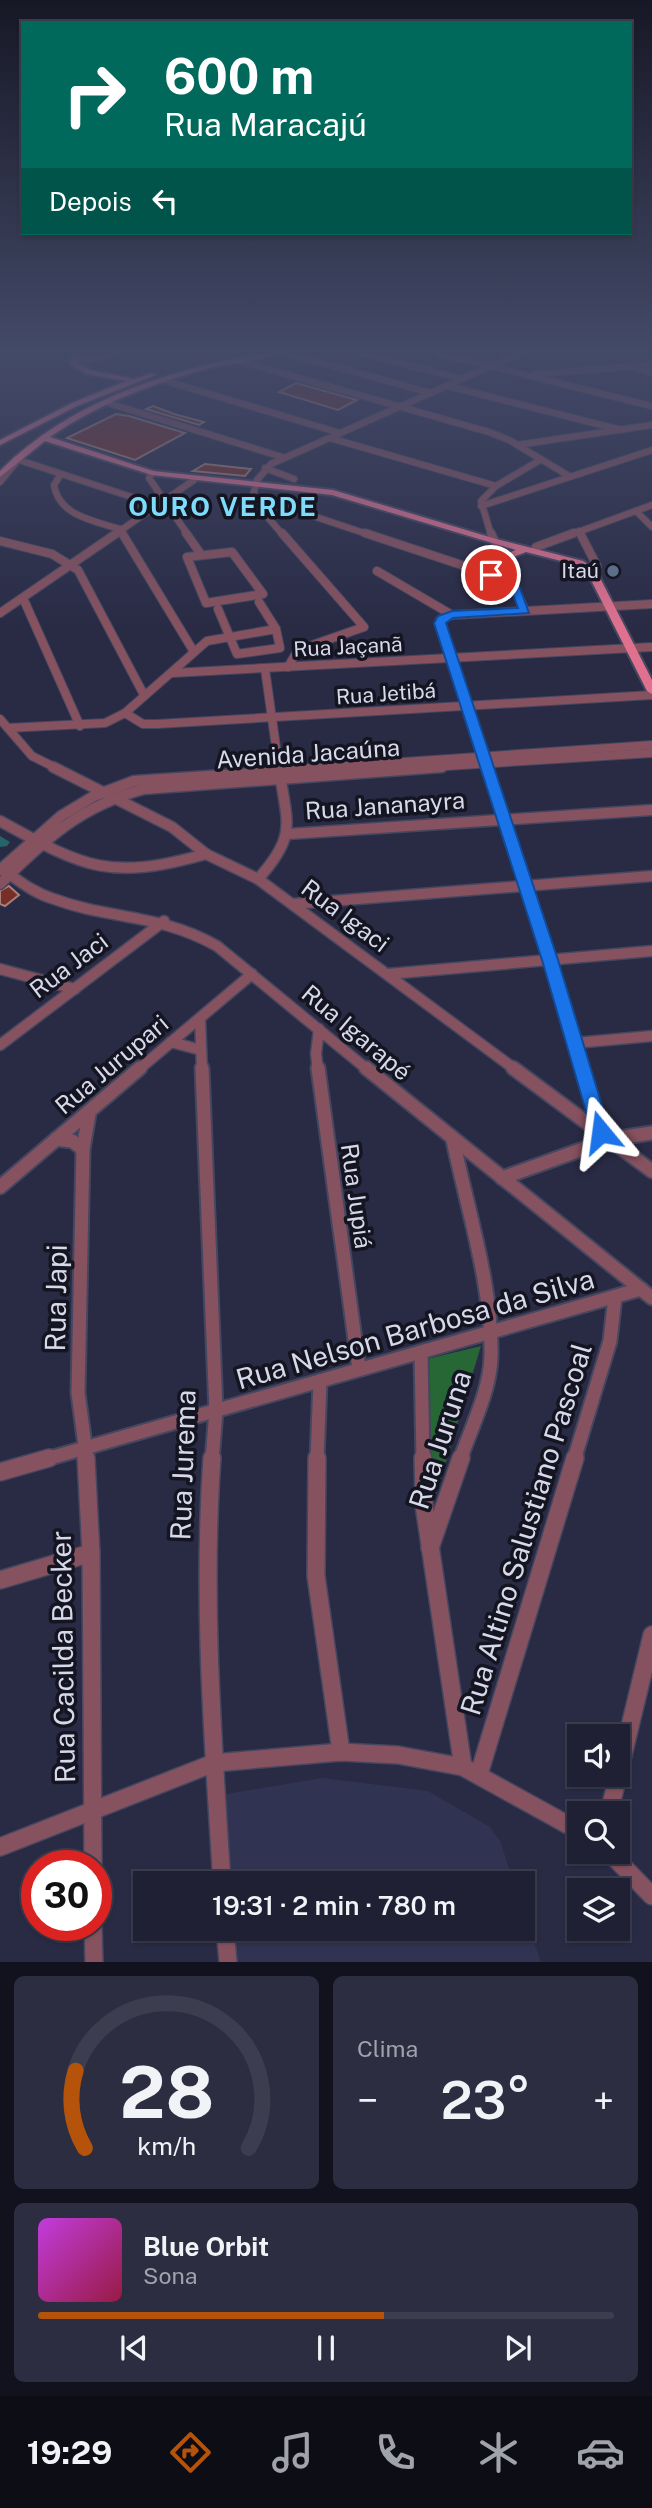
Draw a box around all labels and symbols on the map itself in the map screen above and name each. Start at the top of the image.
district label: OURO VERDE [128,491,318,522]
pin [461,545,521,605]
place label: Itaú [561,558,599,583]
marker: Itaú [605,563,621,579]
street label: Rua Jaçanã [293,631,403,662]
street label: Rua Jetibá [335,678,437,709]
street label: Avenida Jacaúna [215,733,401,773]
street label: Rua Jananayra [304,785,466,825]
street label: Rua Igaci [296,873,395,957]
street label: Rua Jaci [24,927,113,1004]
street label: Rua Igarapé [296,979,417,1086]
street label: Rua Jurupari [49,1009,173,1120]
position arrow [564,1095,638,1169]
street label: Rua Jupiá [336,1141,378,1250]
street label: Rua Japi [38,1244,73,1352]
street label: Rua Nelson Barbosa da Silva [232,1262,598,1396]
street label: Rua Altino Salustiano Pascoal [453,1339,598,1719]
street label: Rua Juruna [402,1366,477,1513]
street label: Rua Jurema [163,1389,202,1541]
street label: Rua Cacilda Becker [44,1531,81,1783]
speed limit sign: 30 [21,1850,112,1941]

